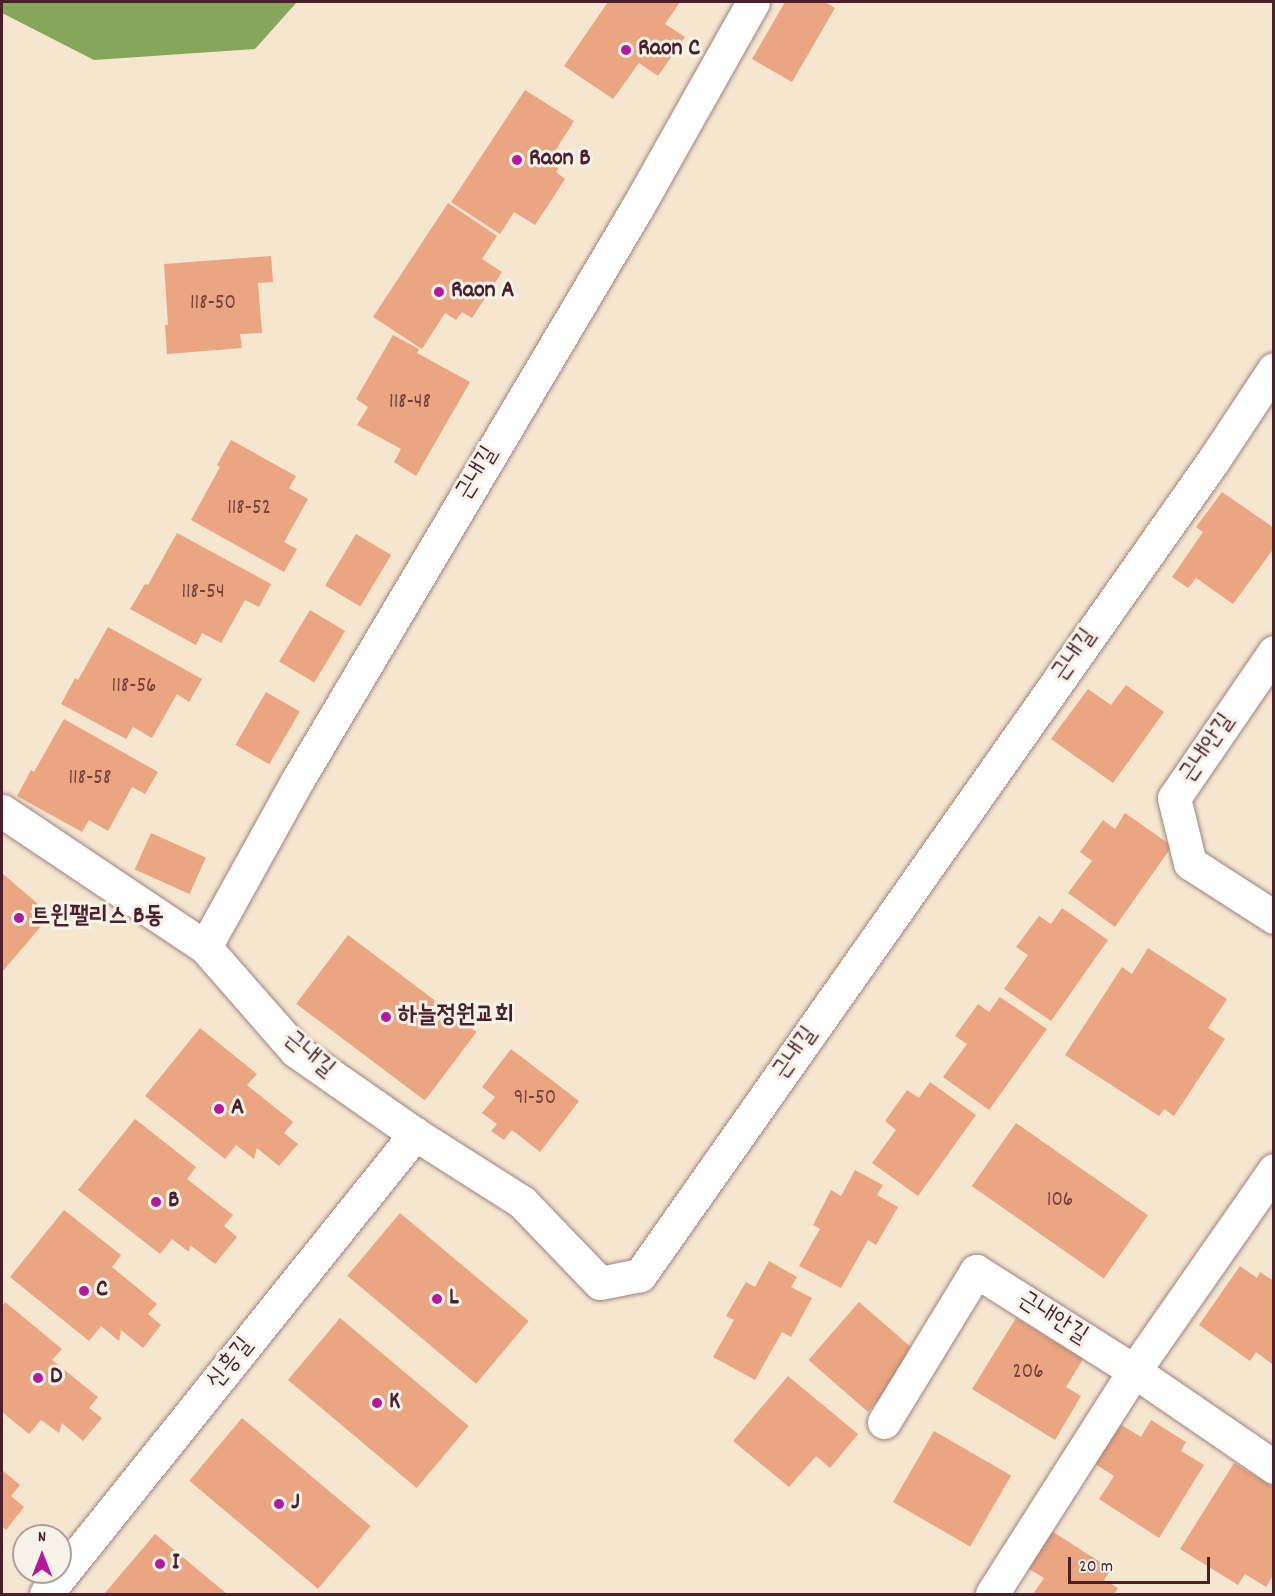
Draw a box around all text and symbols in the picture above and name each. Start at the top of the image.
place label: Raon C [638,36,700,64]
marker: Raon C [619,43,633,57]
place label: Raon B [529,146,591,174]
marker: Raon B [510,153,524,167]
place label: Raon A [451,278,514,306]
marker: Raon A [432,285,446,299]
house number: 118-50 [190,291,236,317]
house number: 118-48 [389,390,431,416]
street label: 근내길 [451,442,505,506]
house number: 118-52 [227,496,271,522]
house number: 118-54 [181,580,225,606]
street label: 근내길 [1047,624,1103,688]
house number: 118-56 [112,674,156,700]
street label: 근내안길 [1174,709,1242,789]
house number: 118-58 [69,766,111,792]
place label: 트윈팰리스 B동 [31,904,164,932]
marker: 트윈팰리스 B동 [12,911,26,925]
place label: 하늘정원교회 [398,1003,514,1031]
marker: 하늘정원교회 [379,1010,393,1024]
street label: 근내길 [768,1022,824,1086]
street label: 근내길 [277,1025,339,1085]
house number: 91-50 [514,1086,556,1112]
place label: A [231,1095,244,1123]
marker: A [212,1102,226,1116]
place label: B [168,1188,179,1216]
house number: 106 [1047,1188,1073,1214]
marker: B [149,1195,163,1209]
place label: C [96,1277,108,1305]
marker: C [77,1284,91,1298]
place label: L [449,1285,459,1313]
street label: 근내안길 [1012,1286,1092,1352]
marker: L [430,1292,444,1306]
street label: 신흥길 [202,1332,260,1396]
house number: 206 [1013,1360,1043,1386]
place label: D [50,1364,62,1392]
marker: D [31,1371,45,1385]
place label: K [389,1389,400,1417]
marker: K [370,1396,384,1410]
place label: J [291,1490,300,1518]
marker: J [272,1497,286,1511]
north arrow [12,1524,72,1584]
text: N [38,1526,46,1549]
scale bar [1071,1545,1214,1583]
place label: I [172,1550,179,1578]
text: 20 m [1079,1555,1113,1580]
marker: I [153,1557,167,1571]

